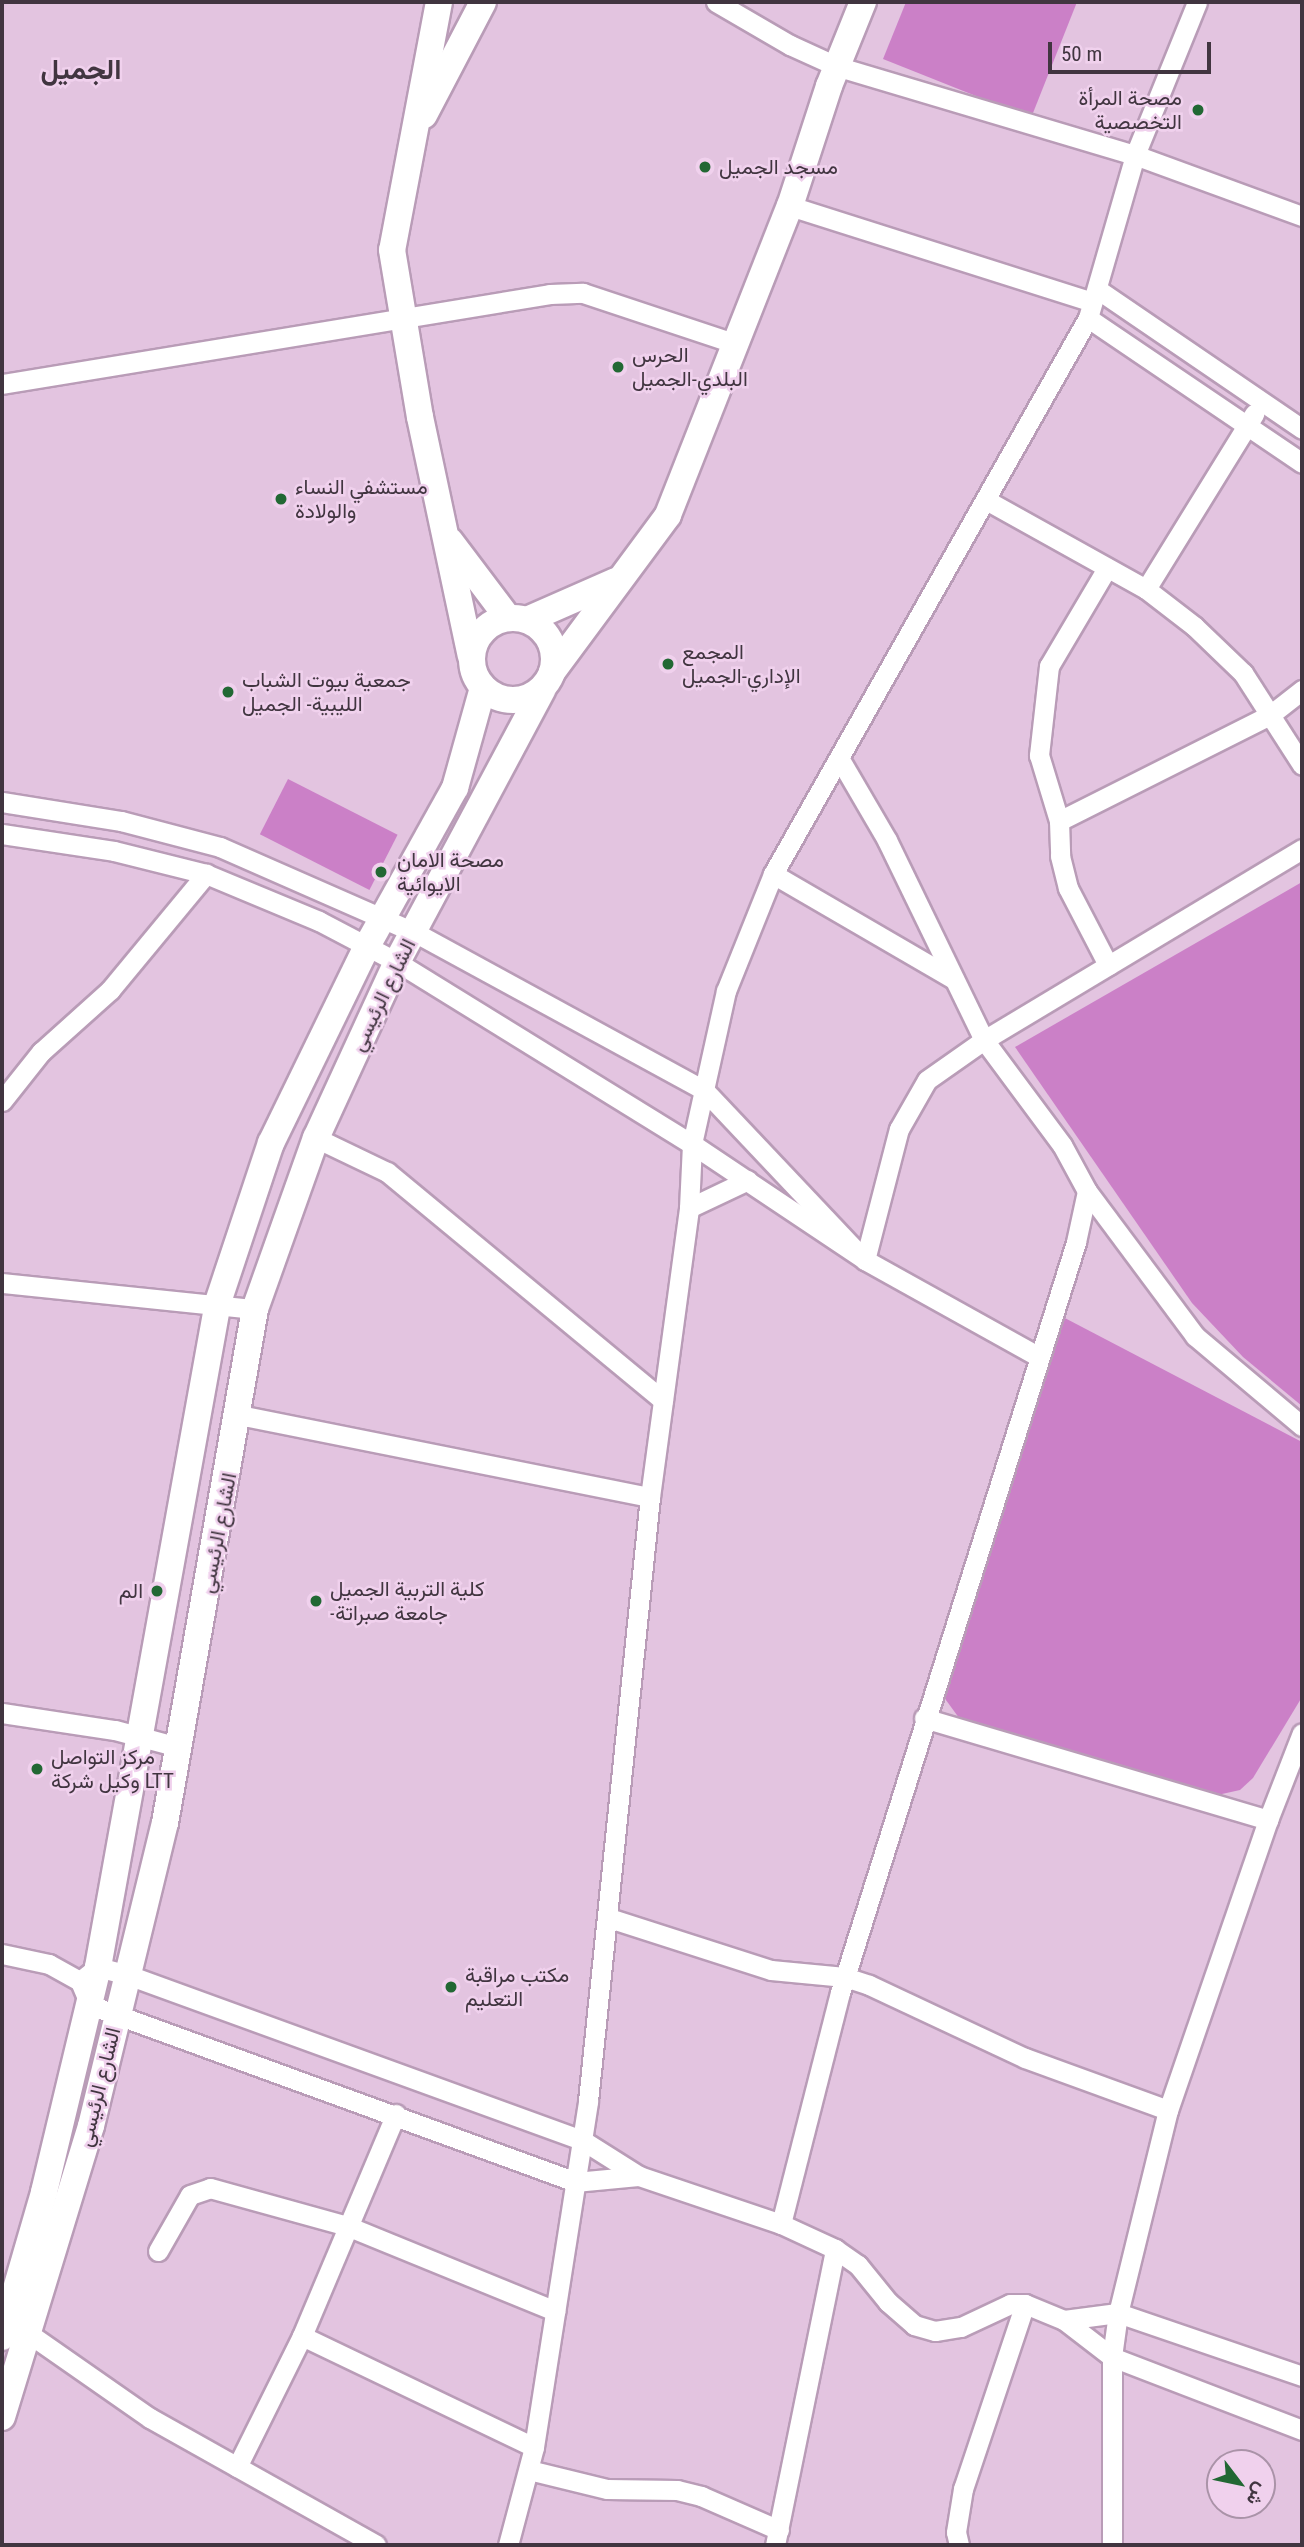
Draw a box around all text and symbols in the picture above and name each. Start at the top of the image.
scale bar [1052,28,1215,72]
text: 50 m [1061,42,1102,66]
district label: الجميل [41,53,121,87]
place label: مصحة المرأة التخصصية [1078,85,1182,135]
marker: مصحة المرأة التخصصية [1188,100,1208,120]
place label: مسجد الجميل [719,154,838,180]
marker: مسجد الجميل [697,159,713,175]
place label: الحرس البلدي-الجميل [632,342,748,392]
marker: الحرس البلدي-الجميل [610,359,626,375]
place label: مستشفي النساء والولادة [295,474,428,524]
marker: مستشفي النساء والولادة [273,491,289,507]
place label: المجمع الإداري-الجميل [682,639,801,689]
marker: المجمع الإداري-الجميل [660,656,676,672]
place label: جمعية بيوت الشباب الليبية- الجميل [242,667,411,717]
marker: جمعية بيوت الشباب الليبية- الجميل [220,684,236,700]
place label: مصحة الامان الايوائية [397,847,504,897]
marker: مصحة الامان الايوائية [371,862,391,882]
street label: الشارع الرئيسي [345,935,421,1055]
street label: الشارع الرئيسي [194,1471,242,1595]
place label: كلية التربية الجميل -جامعة صبراتة [330,1576,485,1626]
place label: الم [119,1578,143,1604]
marker: الم [149,1583,165,1599]
marker: كلية التربية الجميل -جامعة صبراتة [308,1593,324,1609]
place label: مركز التواصل وكيل شركة LTT [51,1744,174,1794]
marker: مركز التواصل وكيل شركة LTT [29,1761,45,1777]
place label: مكتب مراقبة التعليم [465,1962,569,2012]
marker: مكتب مراقبة التعليم [443,1979,459,1995]
street label: الشارع الرئيسي [72,2025,126,2149]
north arrow [1206,2449,1276,2519]
text: ش [1242,2479,1273,2510]

